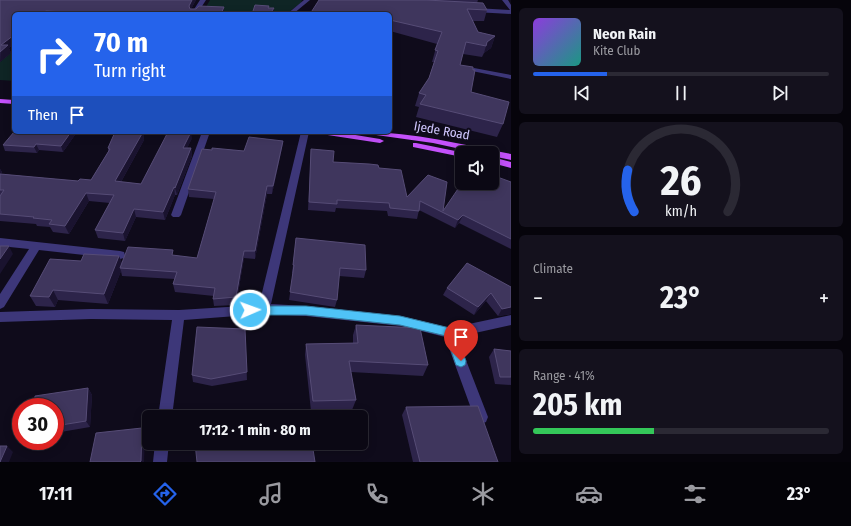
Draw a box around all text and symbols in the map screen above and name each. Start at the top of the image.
text: Neon Rain [593,25,656,43]
text: 70 m [94,26,148,59]
icon: right [28,28,80,80]
text: Kite Club [593,43,640,58]
text: Turn right [94,60,166,82]
icon: previous [571,82,593,104]
icon: pause [670,82,692,104]
icon: next [769,82,791,104]
icon: arrive [66,104,88,126]
text: Then [28,106,58,124]
street label: Ijede Road [413,118,471,143]
map controls [455,146,499,190]
button: sound [455,146,499,190]
text: 26 [659,156,702,206]
text: km/h [665,203,697,220]
text: Climate [533,261,573,276]
text: 23° [660,280,702,316]
text: − [533,285,543,312]
text: + [819,285,829,312]
position arrow [229,289,271,331]
pin [444,320,478,361]
icon: arrive [450,326,472,348]
text: Range · 41% [533,368,595,383]
text: 205 km [533,387,622,423]
speed limit sign: 30 [12,398,64,450]
text: 17:12 · 1 min · 80 m [199,421,311,439]
icon: directions [151,480,179,508]
icon: music [257,480,285,508]
icon: phone [363,480,391,508]
icon: climate [469,480,497,508]
icon: car [575,480,603,508]
icon: filters [681,480,709,508]
text: 17:11 [39,483,73,505]
text: 23° [787,483,812,505]

